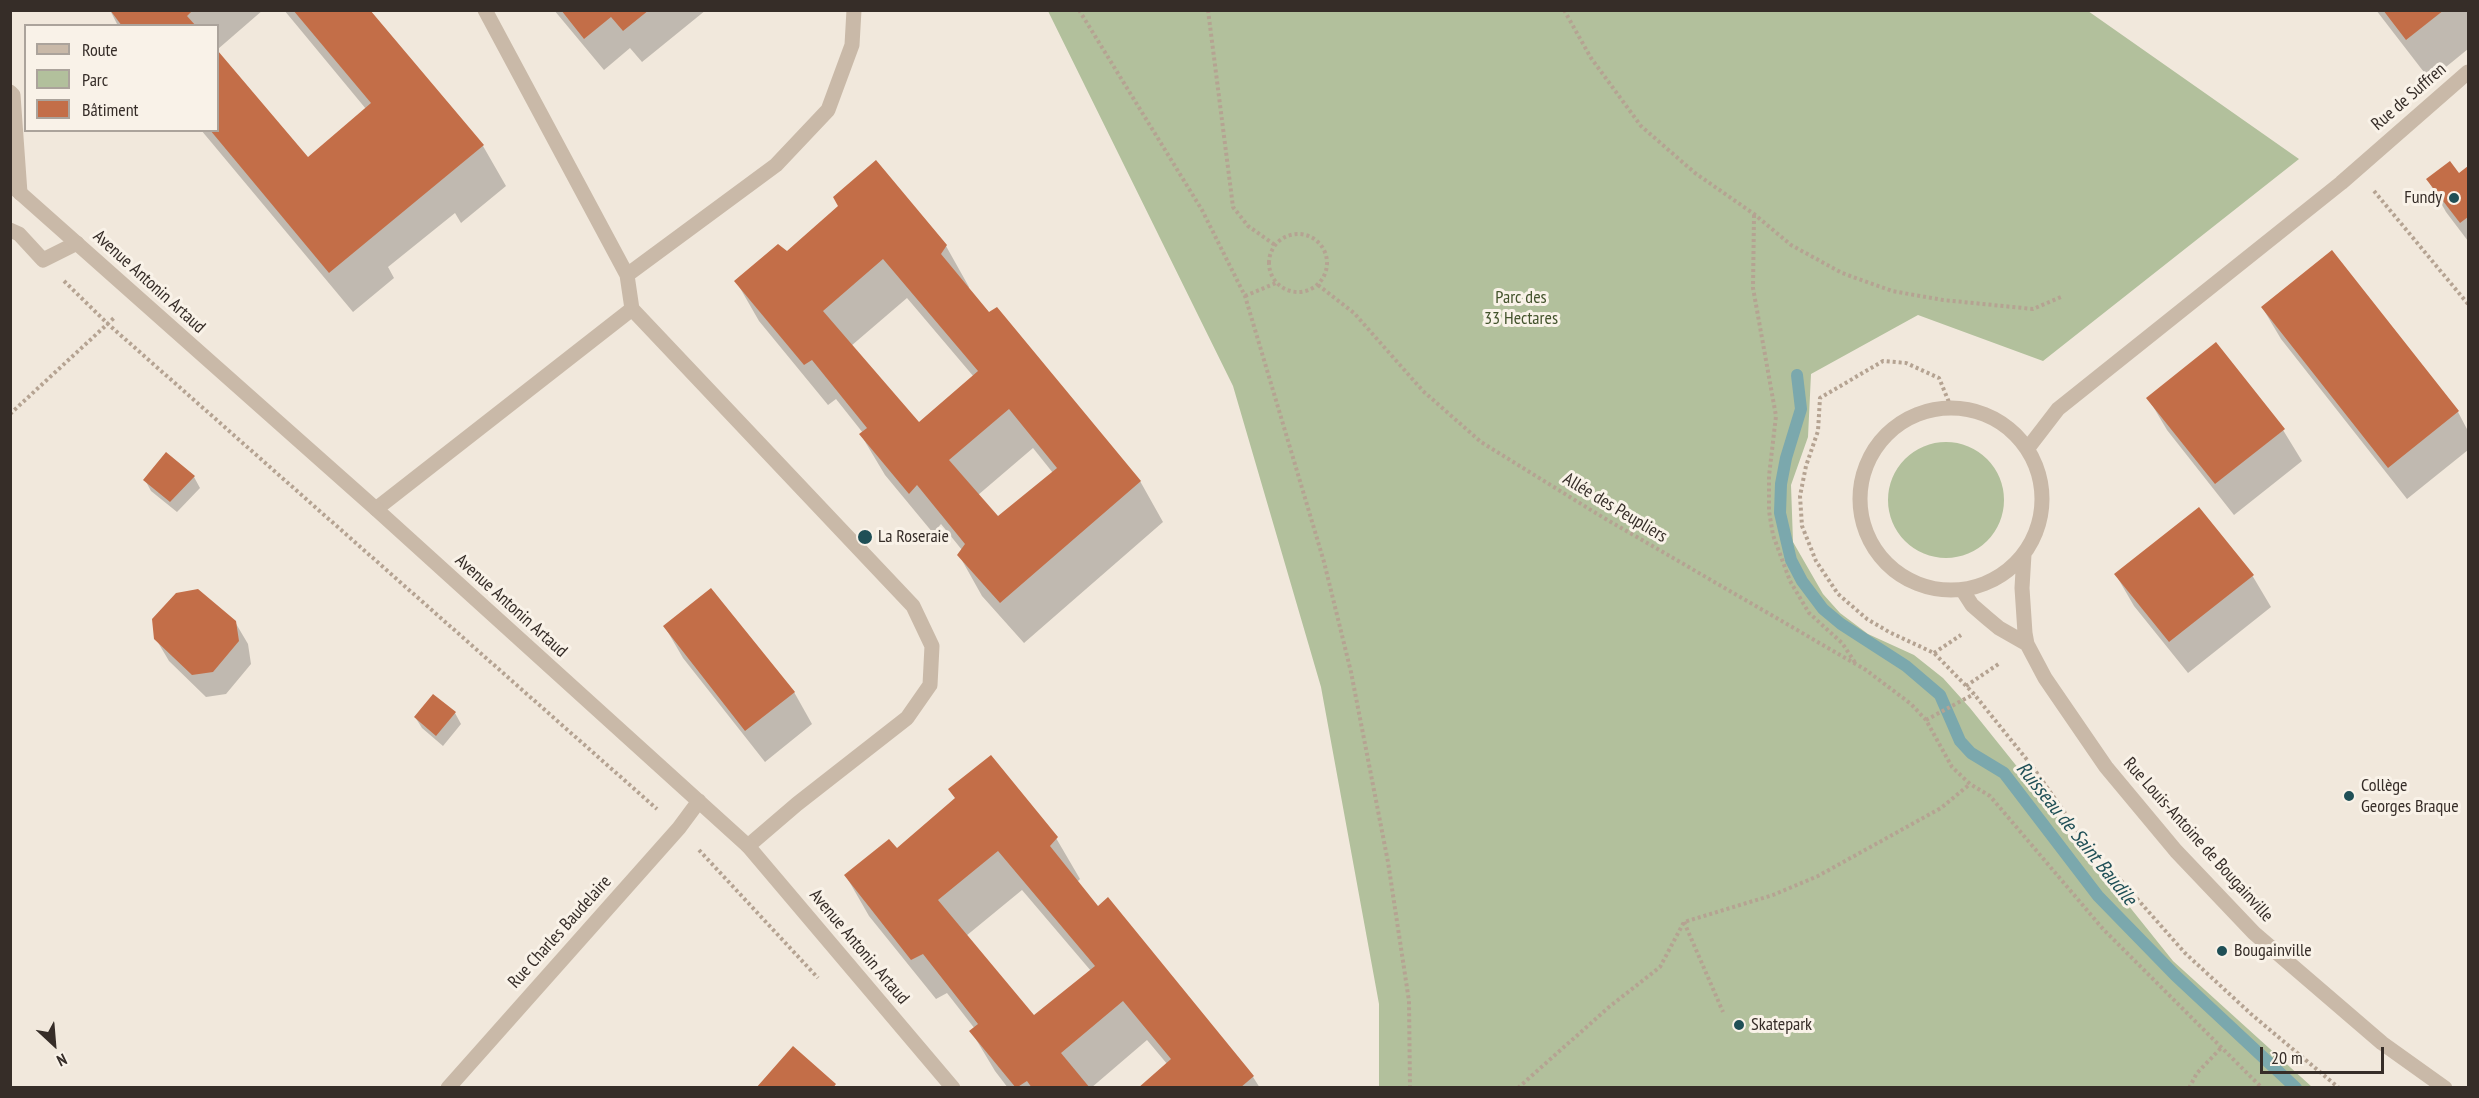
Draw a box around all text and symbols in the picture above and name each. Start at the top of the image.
legend [24,24,219,132]
text: Route [82,38,118,61]
street label: Rue de Suffren [2367,59,2451,135]
text: Parc [82,68,108,91]
text: Bâtiment [82,98,139,121]
place label: Fundy [2404,187,2442,209]
marker: Fundy [2447,191,2461,205]
street label: Avenue Antonin Artaud [88,226,210,338]
park label: Parc des 33 Hectares [1484,287,1558,330]
street label: Allée des Peupliers [1559,468,1671,548]
place label: La Roseraie [878,526,949,548]
marker: La Roseraie [856,528,874,546]
street label: Avenue Antonin Artaud [450,550,572,662]
street label: Rue Louis-Antoine de Bougainville [2118,753,2278,927]
water label: Ruisseau de Saint Baudile [2011,757,2141,911]
place label: Collège Georges Braque [2361,775,2459,818]
marker: Collège Georges Braque [2342,789,2356,803]
street label: Rue Charles Baudelaire [504,871,616,993]
street label: Avenue Antonin Artaud [805,885,913,1009]
place label: Bougainville [2234,940,2312,962]
marker: Bougainville [2215,944,2229,958]
north arrow [24,1014,84,1074]
place label: Skatepark [1751,1014,1812,1036]
marker: Skatepark [1732,1018,1746,1032]
scale bar [2263,1035,2388,1073]
text: 20 m [2271,1046,2303,1069]
text: N [54,1049,70,1071]

